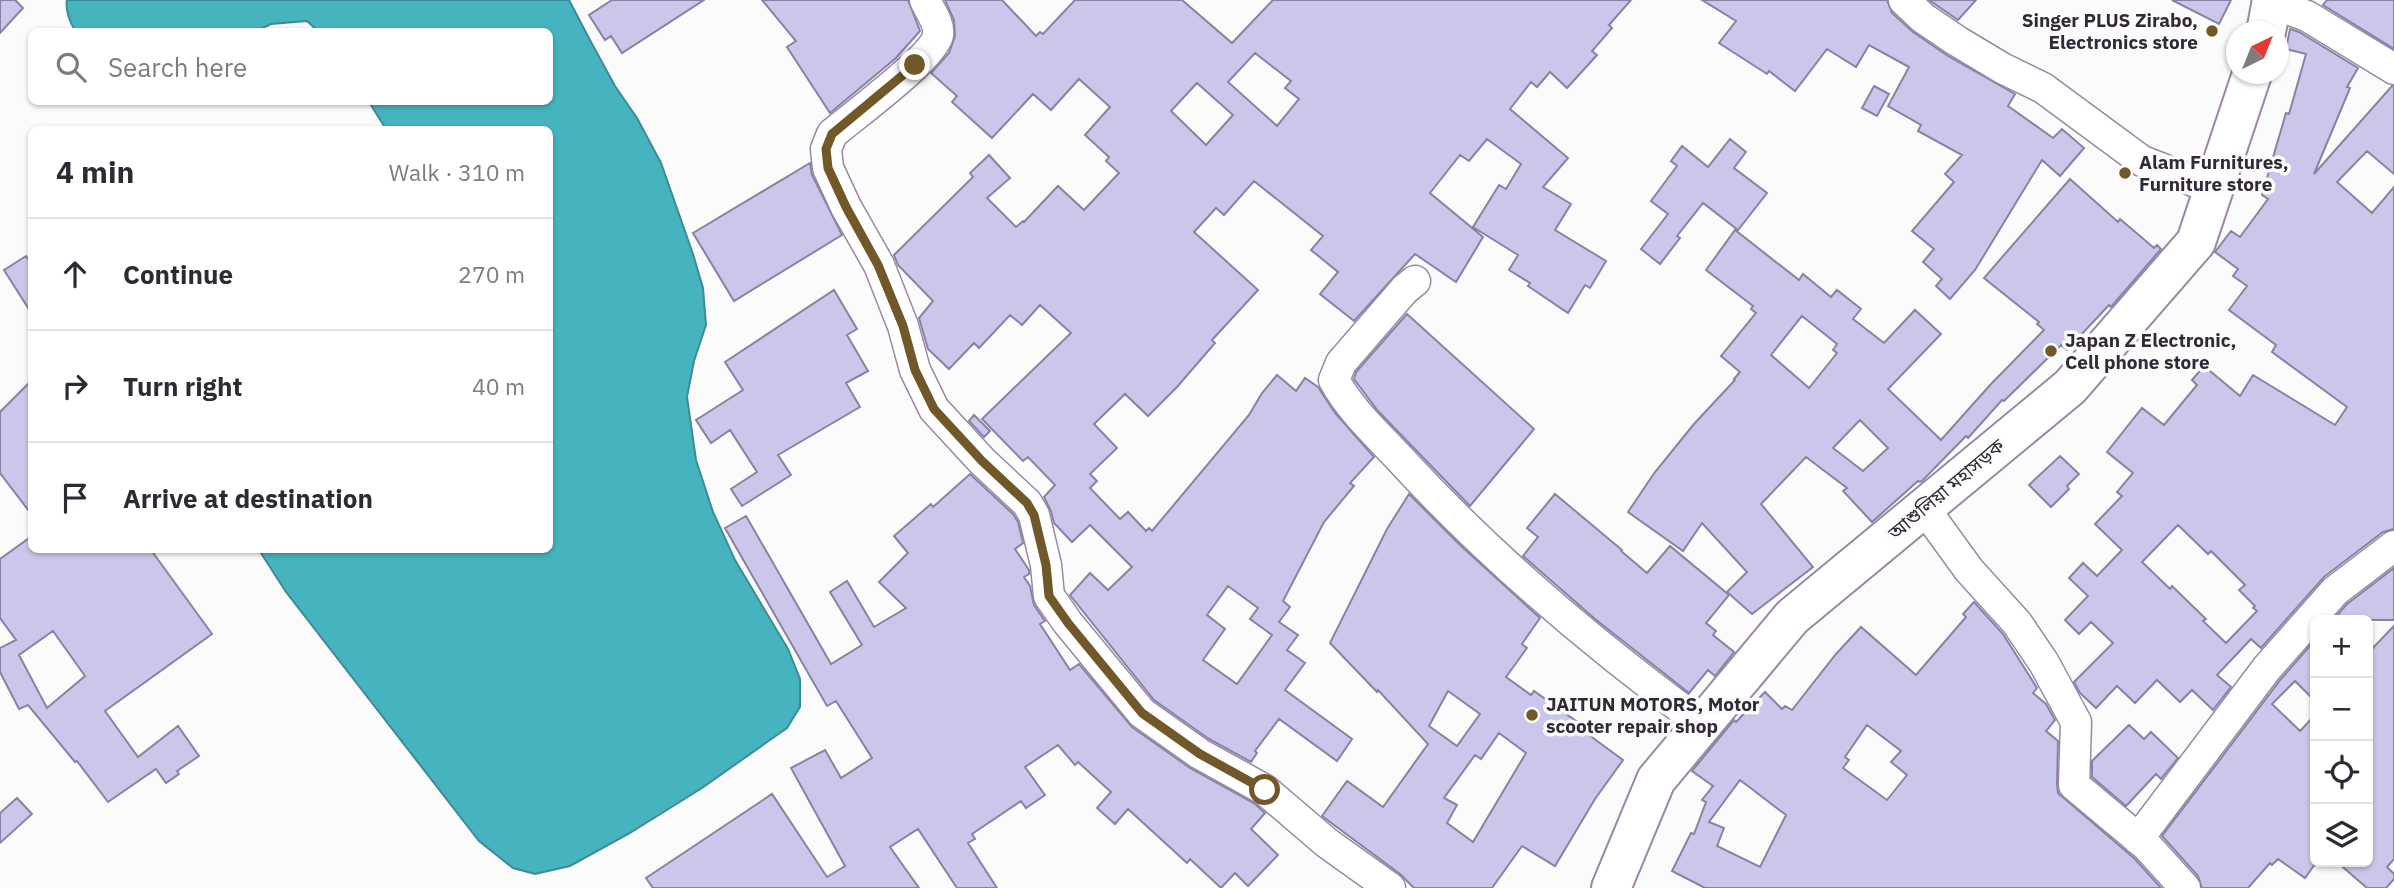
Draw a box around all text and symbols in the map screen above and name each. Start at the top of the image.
place label: Singer PLUS Zirabo, Electronics store [2022,8,2198,54]
north arrow [2226,21,2289,84]
marker: Singer PLUS Zirabo, Electronics store [2204,23,2220,39]
search box [28,28,553,105]
icon: search [52,48,90,86]
route end [899,49,930,80]
text: Search here [108,50,247,84]
place label: Alam Furnitures, Furniture store [2139,150,2289,196]
text: 4 min [56,152,134,191]
text: Walk · 310 m [389,157,525,187]
marker: Alam Furnitures, Furniture store [2117,165,2133,181]
icon: ahead [56,255,94,293]
text: Continue [123,257,233,291]
text: 270 m [458,259,525,289]
place label: Japan Z Electronic, Cell phone store [2065,328,2236,374]
marker: Japan Z Electronic, Cell phone store [2043,343,2059,359]
icon: right [56,367,94,405]
text: Turn right [123,369,242,403]
text: 40 m [472,371,525,401]
street label: আশুলিয়া মহাসড়ক [1882,433,2010,545]
icon: arrive [56,479,94,517]
text: Arrive at destination [123,481,373,515]
map controls [2310,615,2373,867]
button: + [2310,615,2373,678]
button: − [2310,678,2373,741]
place label: JAITUN MOTORS, Motor scooter repair shop [1546,692,1760,738]
marker: JAITUN MOTORS, Motor scooter repair shop [1524,707,1540,723]
button: locate [2310,741,2373,804]
route start [1249,774,1280,805]
button: layers [2310,804,2373,867]

